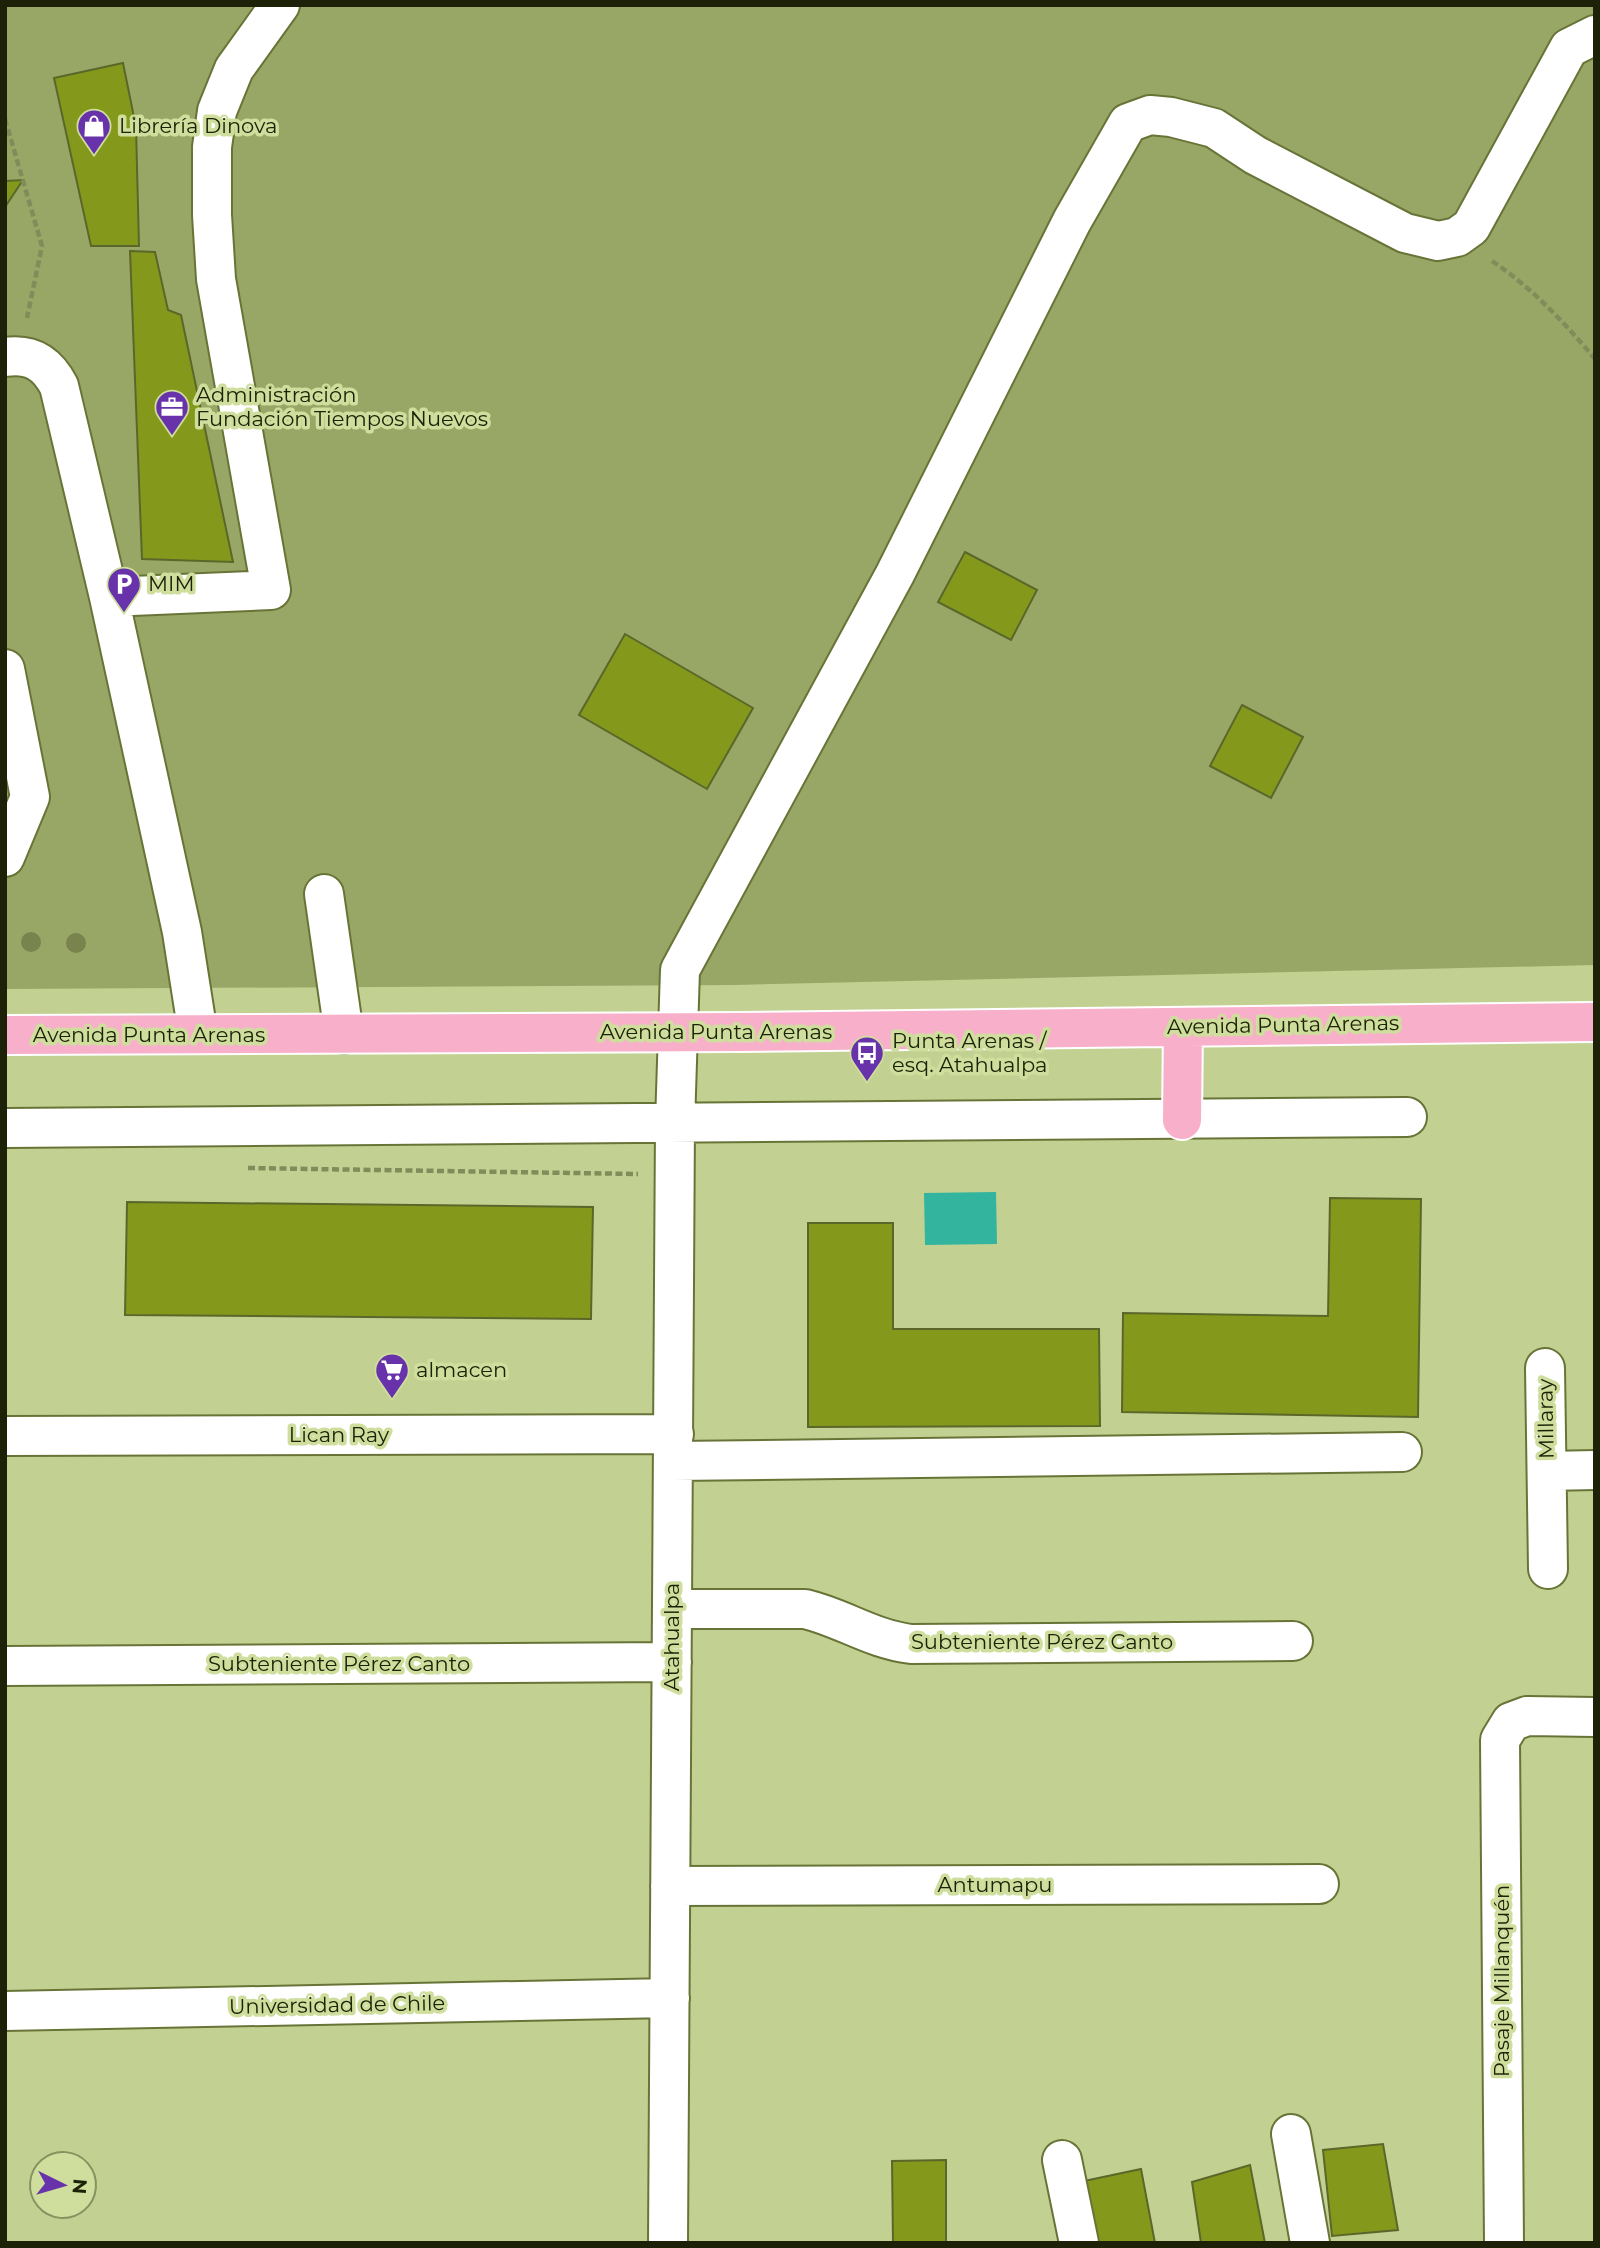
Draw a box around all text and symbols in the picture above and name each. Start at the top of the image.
shop icon: Librería Dinova [75,107,113,156]
place label: Librería Dinova [119,113,277,138]
place label: Administración Fundación Tiempos Nuevos [196,382,488,431]
office icon: Administración Fundación Tiempos Nuevos [153,388,191,437]
parking icon: MIM [105,565,143,614]
place label: MIM [148,571,194,596]
street label: Avenida Punta Arenas [1167,1010,1399,1039]
street label: Avenida Punta Arenas [600,1019,832,1044]
street label: Avenida Punta Arenas [33,1022,265,1047]
place label: Punta Arenas / esq. Atahualpa [892,1028,1048,1077]
bus stop icon: Punta Arenas / esq. Atahualpa [848,1034,886,1083]
supermarket icon: almacen [373,1351,411,1400]
place label: almacen [416,1357,507,1382]
street label: Millaray [1532,1378,1559,1459]
street label: Lican Ray [289,1422,390,1447]
street label: Atahualpa [659,1583,684,1691]
street label: Subteniente Pérez Canto [911,1629,1173,1654]
street label: Subteniente Pérez Canto [208,1651,470,1676]
street label: Antumapu [938,1872,1052,1897]
street label: Pasaje Millanquén [1489,1885,1514,2077]
street label: Universidad de Chile [229,1990,445,2019]
north arrow [28,2150,98,2220]
text: N [67,2178,92,2195]

